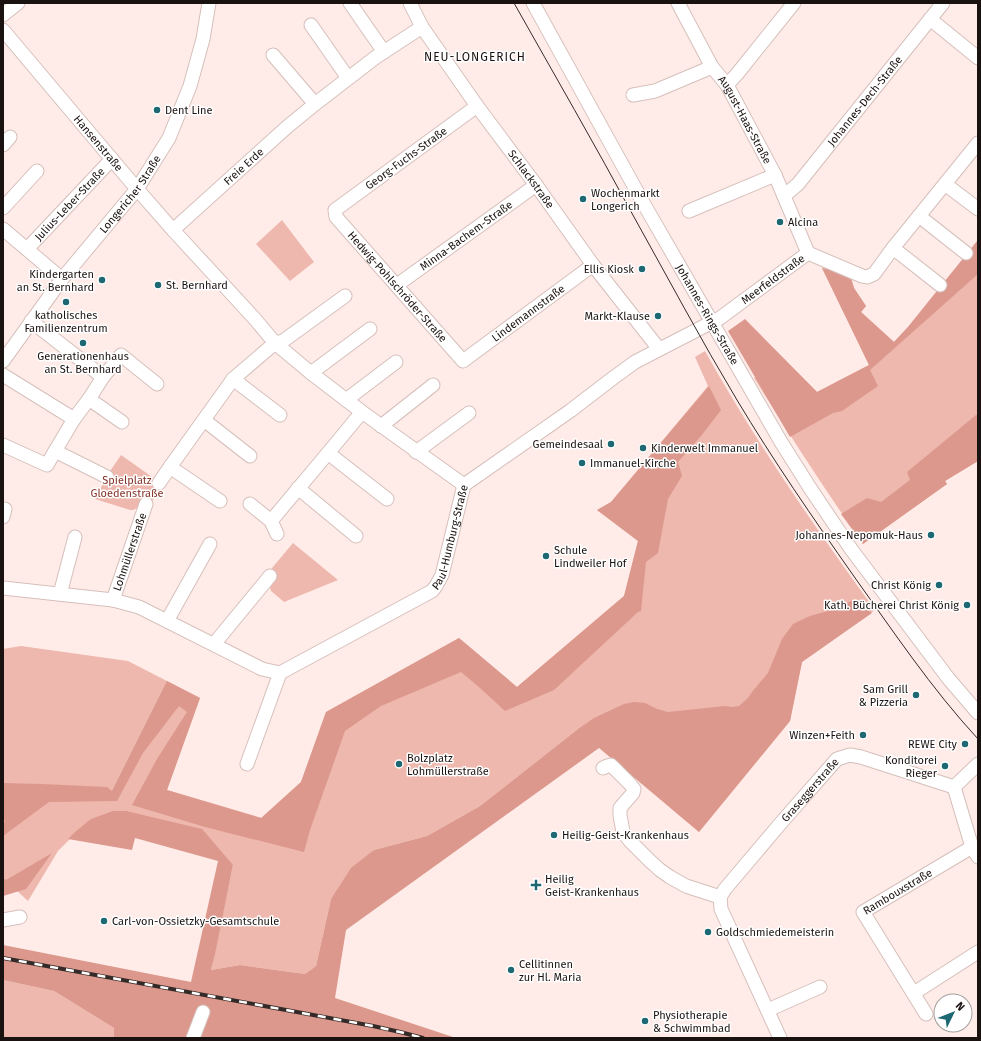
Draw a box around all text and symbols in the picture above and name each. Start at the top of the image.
district label: NEU-LONGERICH [424,50,526,64]
street label: Johannes-Dech-Straße [825,53,905,149]
street label: August-Haas-Straße [715,73,774,166]
place label: Dent Line [165,104,212,117]
marker: Dent Line [152,105,162,115]
street label: Hansenstraße [71,113,125,174]
street label: Georg-Fuchs-Straße [363,124,450,192]
street label: Freie Erde [221,145,266,188]
street label: Schlackstraße [505,148,557,211]
street label: Longericher Straße [97,153,164,236]
street label: Julius-Leber-Straße [32,165,108,244]
place label: Wochenmarkt Longerich [591,187,660,213]
marker: Wochenmarkt Longerich [578,194,588,204]
street label: Minna-Bachem-Straße [417,198,515,273]
place label: Alcina [788,216,818,229]
marker: Alcina [775,217,785,227]
street label: Hedwig-Pohlschröder-Straße [345,229,449,345]
street label: Meerfeldstraße [739,252,807,307]
street label: Johannes-Rings-Straße [673,262,741,367]
place label: Ellis Kiosk [584,263,634,276]
marker: Ellis Kiosk [637,264,647,274]
place label: Kindergarten an St. Bernhard [17,268,94,294]
marker: Kindergarten an St. Bernhard [97,275,107,285]
place label: St. Bernhard [166,279,228,292]
marker: St. Bernhard [153,280,163,290]
street label: Lindemannstraße [489,282,567,345]
marker: katholisches Familienzentrum [61,297,71,307]
place label: katholisches Familienzentrum [24,309,108,335]
place label: Markt-Klause [584,310,650,323]
marker: Markt-Klause [653,311,663,321]
marker: Generationenhaus an St. Bernhard [78,338,88,348]
place label: Generationenhaus an St. Bernhard [37,350,129,376]
place label: Gemeindesaal [532,438,603,451]
marker: Gemeindesaal [606,439,616,449]
place label: Kinderwelt Immanuel [651,442,758,455]
marker: Kinderwelt Immanuel [638,443,648,453]
place label: Immanuel-Kirche [590,457,676,470]
marker: Immanuel-Kirche [577,458,587,468]
park label: Spielplatz Gloedenstraße [90,474,164,500]
street label: Paul-Humburg-Straße [429,484,471,593]
street label: Lohmüllerstraße [111,511,150,593]
place label: Johannes-Nepomuk-Haus [795,529,923,542]
marker: Johannes-Nepomuk-Haus [926,530,936,540]
place label: Schule Lindweiler Hof [554,544,628,570]
marker: Schule Lindweiler Hof [541,551,551,561]
place label: Christ König [871,579,931,592]
marker: Christ König [934,580,944,590]
place label: Kath. Bücherei Christ König [824,599,959,612]
marker: Kath. Bücherei Christ König [962,600,972,610]
place label: Sam Grill & Pizzeria [859,683,908,709]
marker: Sam Grill & Pizzeria [911,690,921,700]
place label: Winzen+Feith [789,729,855,742]
marker: Winzen+Feith [858,730,868,740]
place label: REWE City [908,738,958,751]
marker: REWE City [960,739,970,749]
place label: Bolzplatz Lohmüllerstraße [407,752,489,778]
place label: Konditorei Rieger [885,754,938,780]
street label: Graseggerstraße [779,756,842,825]
marker: Bolzplatz Lohmüllerstraße [394,759,404,769]
marker: Konditorei Rieger [940,761,950,771]
place label: Heilig-Geist-Krankenhaus [562,829,689,842]
marker: Heilig-Geist-Krankenhaus [549,830,559,840]
street label: Rambouxstraße [861,866,935,917]
place label: Heilig Geist-Krankenhaus [545,873,639,899]
marker: Heilig Geist-Krankenhaus [530,879,542,891]
place label: Carl-von-Ossietzky-Gesamtschule [112,915,279,928]
marker: Carl-von-Ossietzky-Gesamtschule [99,916,109,926]
place label: Goldschmiedemeisterin [716,926,834,939]
marker: Goldschmiedemeisterin [703,927,713,937]
place label: Cellitinnen zur Hl. Maria [519,958,581,984]
marker: Cellitinnen zur Hl. Maria [506,965,516,975]
north arrow [933,993,973,1033]
text: N [953,999,967,1014]
place label: Physiotherapie & Schwimmbad [653,1009,730,1035]
marker: Physiotherapie & Schwimmbad [640,1016,650,1026]

